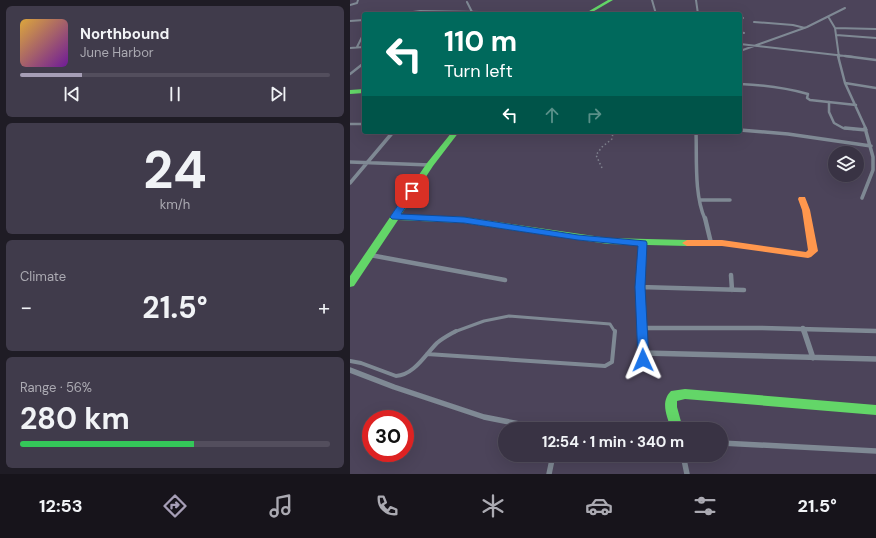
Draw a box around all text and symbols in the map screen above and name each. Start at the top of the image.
text: 110 m [444,23,517,60]
text: Northbound [80,24,169,44]
icon: left [378,28,430,80]
text: June Harbor [80,44,154,61]
text: Turn left [444,59,513,83]
icon: previous [61,83,83,105]
icon: pause [164,83,186,105]
icon: next [267,83,289,105]
icon: left [499,104,521,126]
icon: ahead [541,104,563,126]
icon: right [583,104,605,126]
text: 24 [143,136,207,204]
map controls [828,146,864,182]
button: layers [828,146,864,182]
pin [395,174,429,208]
icon: arrive [401,180,423,202]
text: km/h [160,196,190,213]
text: Climate [20,268,66,285]
text: 21.5° [142,288,208,327]
text: − [20,293,32,322]
text: + [318,293,330,322]
position arrow [622,339,664,381]
text: Range · 56% [20,379,92,396]
text: 280 km [20,399,130,438]
speed limit sign: 30 [362,410,414,462]
text: 12:54 · 1 min · 340 m [542,432,684,452]
icon: directions [161,492,189,520]
icon: music [267,492,295,520]
icon: phone [373,492,401,520]
icon: climate [479,492,507,520]
icon: car [585,492,613,520]
icon: filters [691,492,719,520]
text: 12:53 [39,494,83,518]
text: 21.5° [798,494,837,518]

